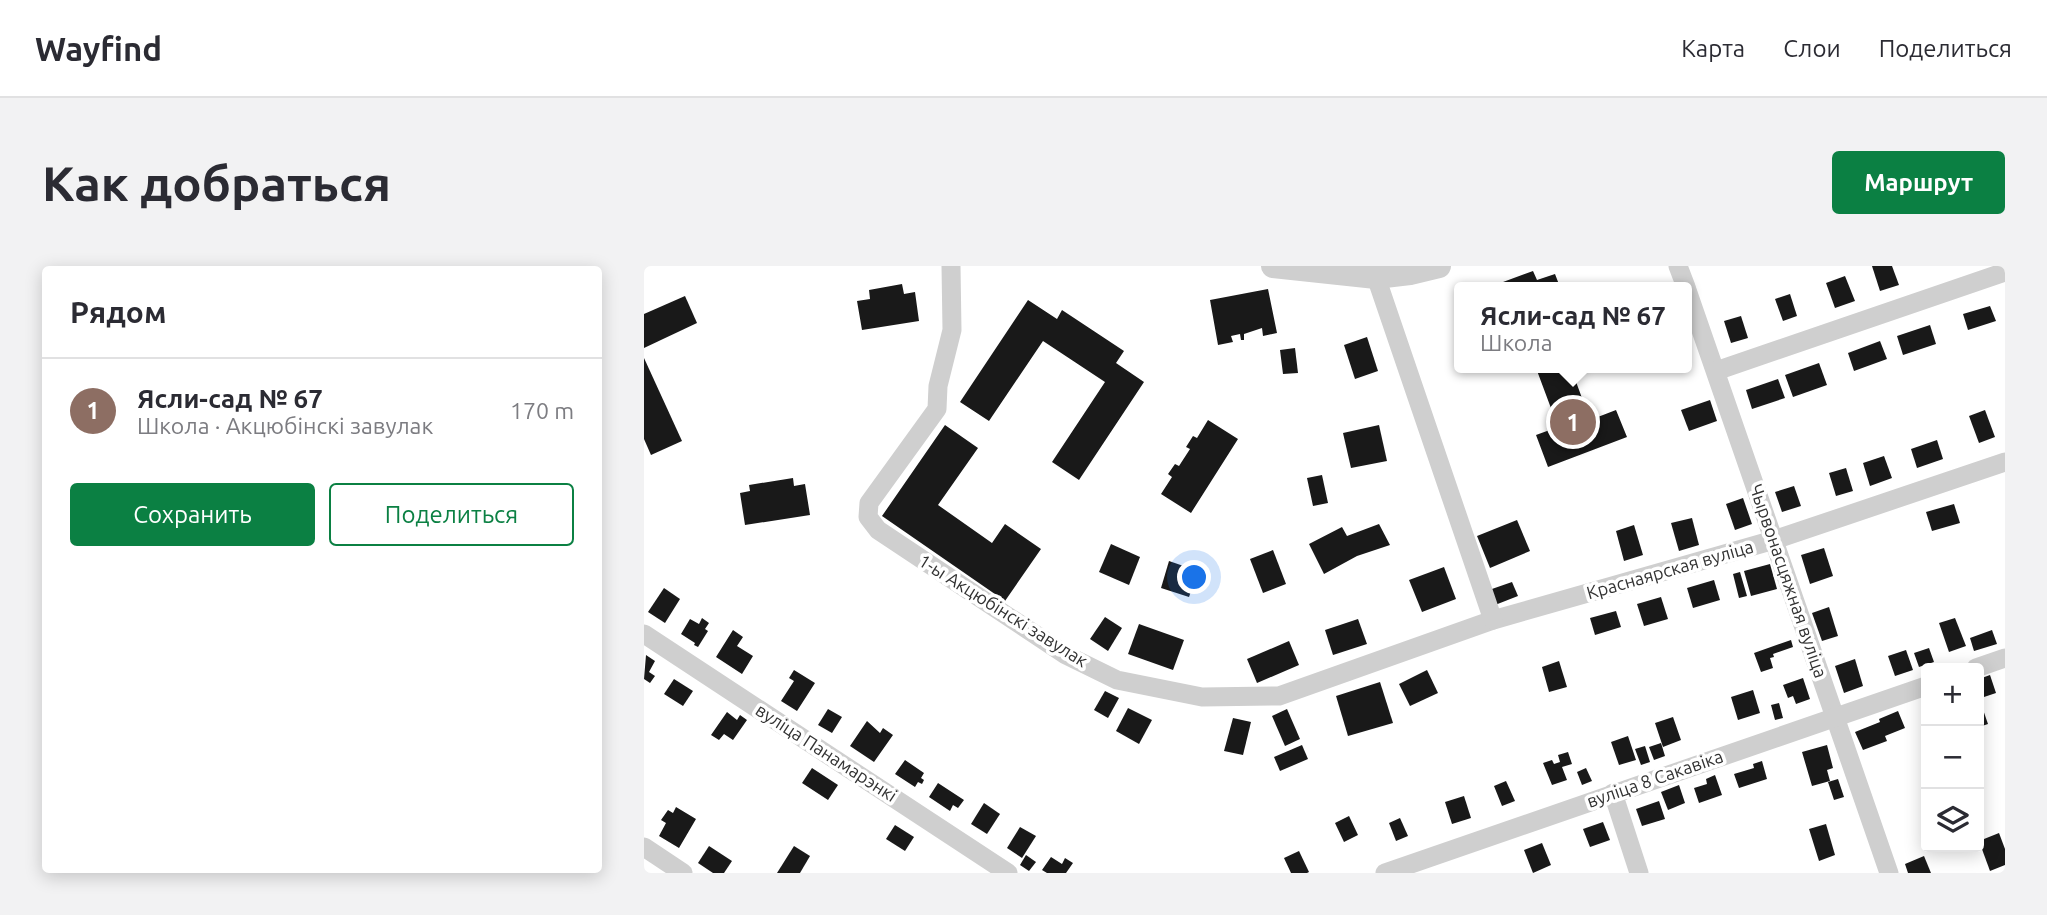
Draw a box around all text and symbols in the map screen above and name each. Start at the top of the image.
text: Wayfind [35,30,162,67]
text: Карта [1681,35,1745,62]
text: Слои [1783,35,1841,62]
text: Поделиться [1879,35,2012,62]
button: Маршрут [1832,151,2005,214]
text: Как добраться [42,155,391,210]
popup [1454,282,1692,373]
text: Рядом [70,295,166,329]
text: Ясли-сад № 67 [1480,301,1666,330]
text: Школа [1480,330,1553,355]
text: Ясли-сад № 67 [137,384,323,413]
pin: 1 [1550,396,1596,448]
text: 1 [87,398,99,423]
text: 170 m [510,398,574,423]
text: Школа · Акцюбінскі завулак [137,413,433,438]
street label: Чырвонасцяжная вуліца [1746,481,1832,680]
button: Сохранить [70,483,315,546]
button: Поделиться [329,483,574,546]
street label: Краснаярская вуліца [1584,536,1755,602]
street label: 1-ы Акцюбінскі завулак [915,550,1092,670]
your location [1177,560,1211,594]
map controls [1921,663,1984,852]
button: + [1921,663,1984,726]
street label: вуліца Панамарэнкі [752,699,901,805]
button: − [1921,726,1984,789]
street label: вуліца 8 Сакавіка [1584,745,1726,811]
button: layers [1921,789,1984,852]

